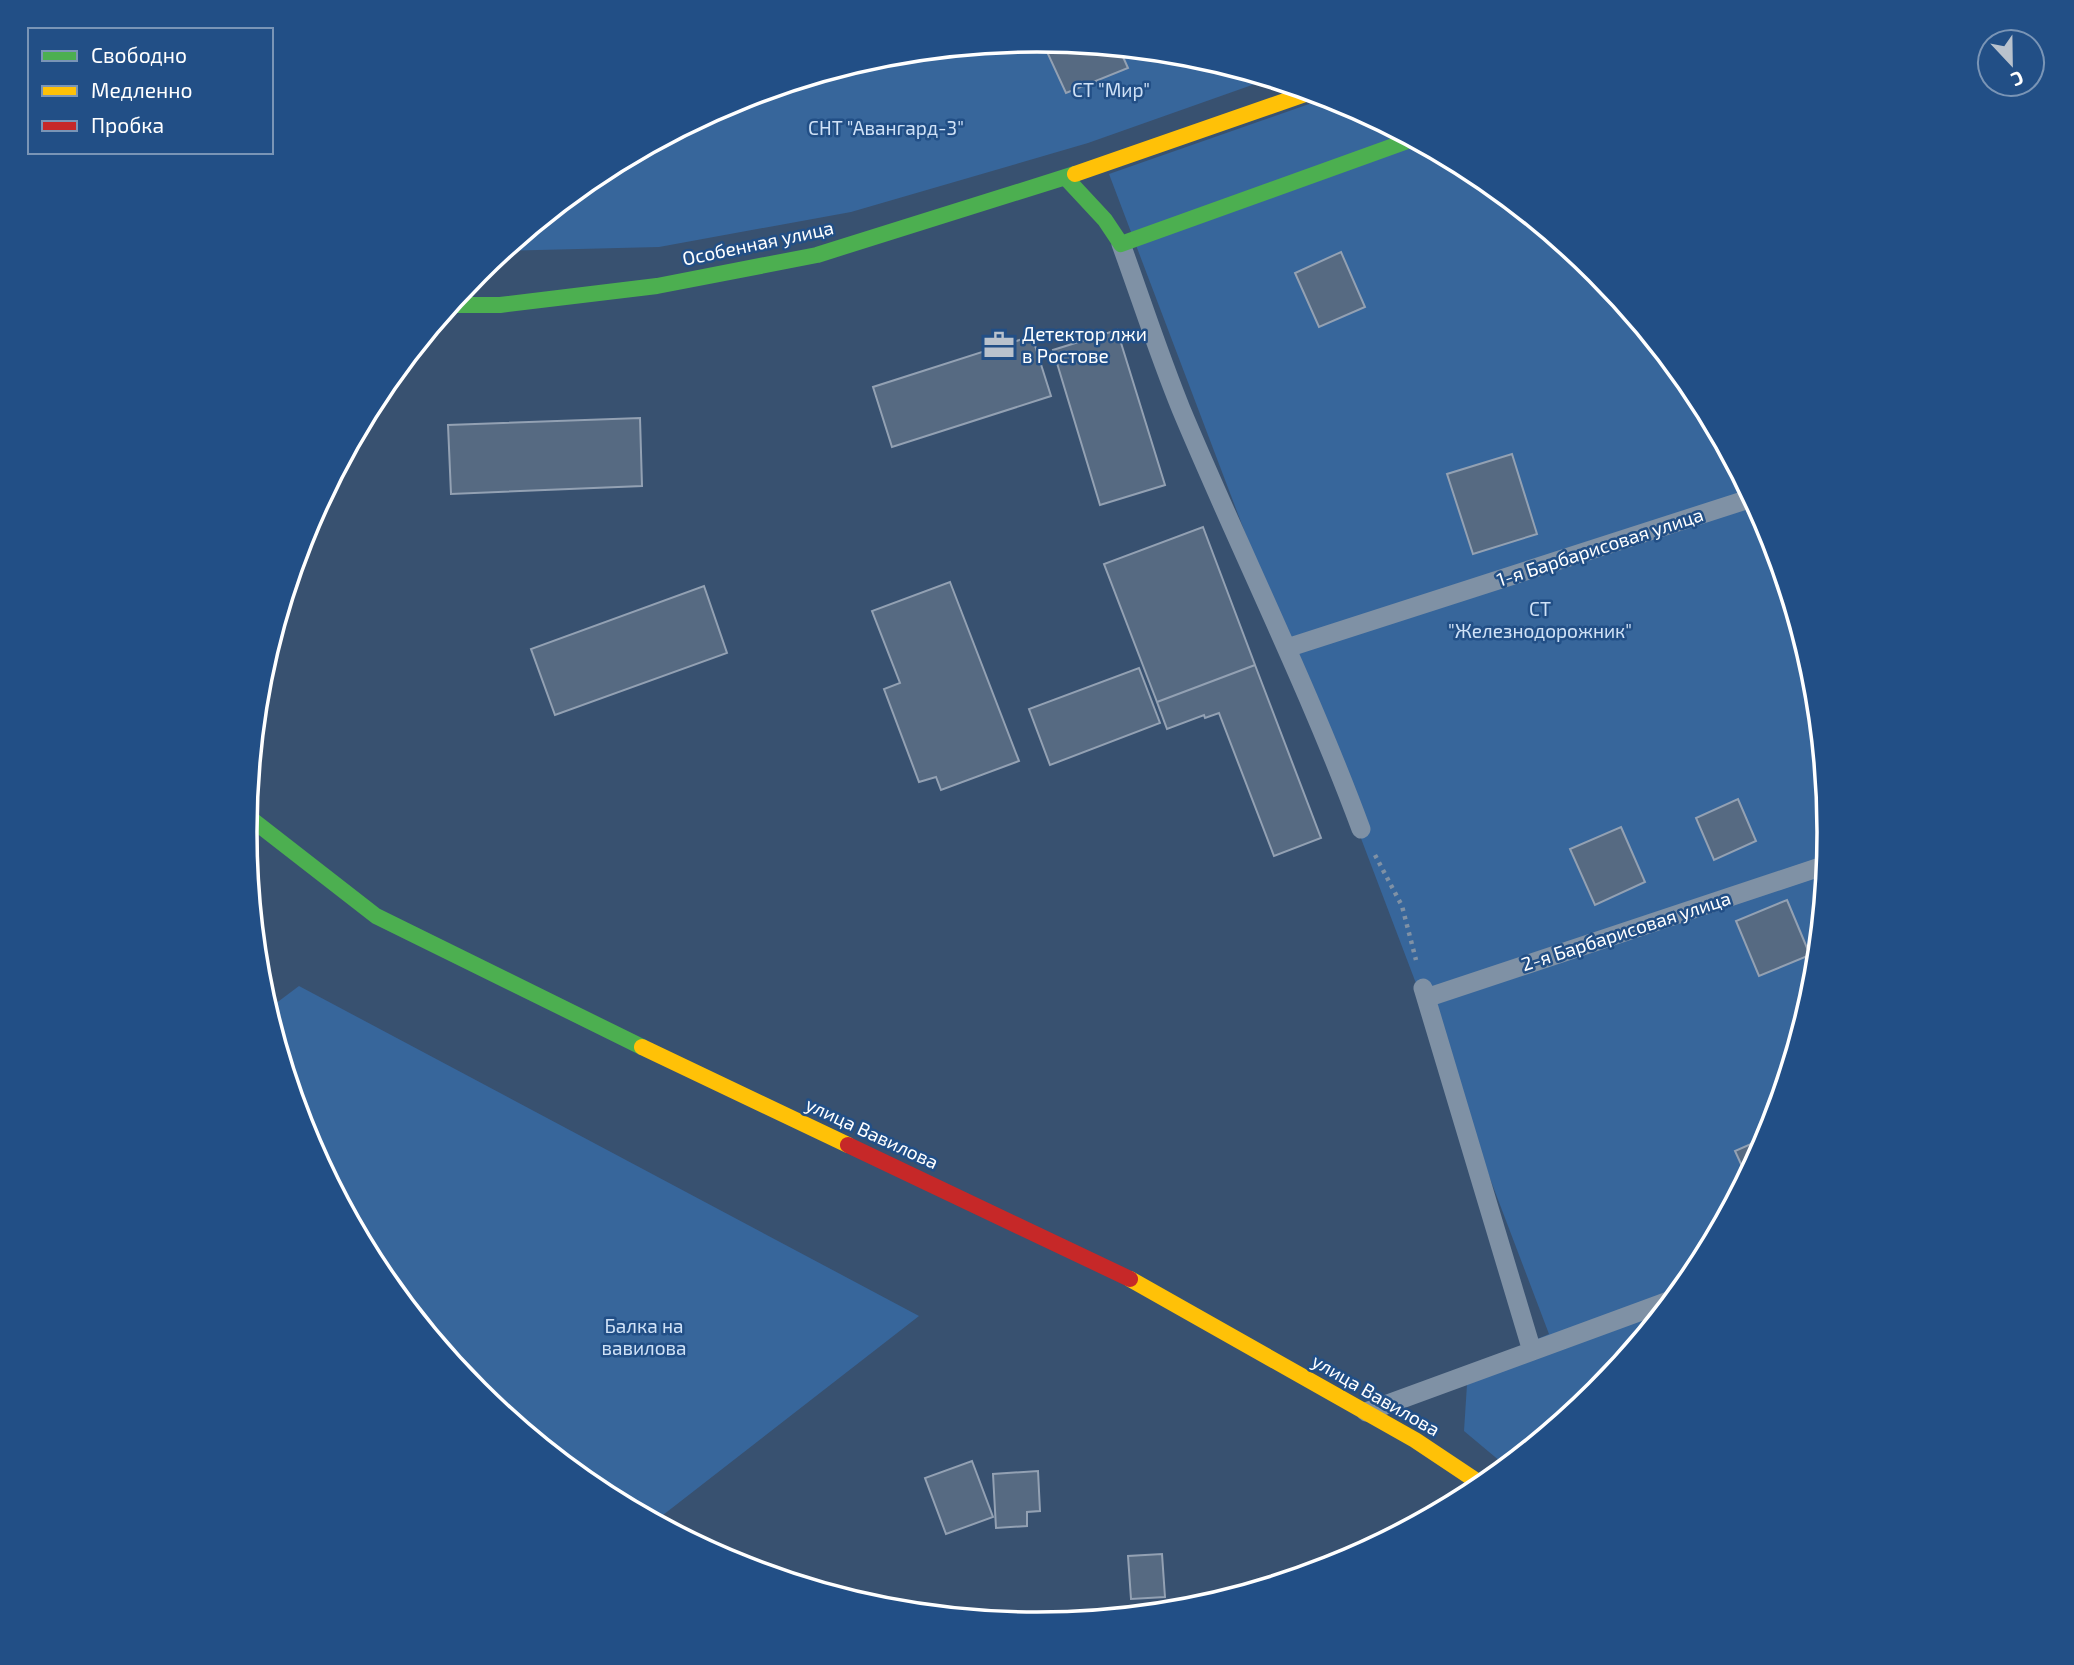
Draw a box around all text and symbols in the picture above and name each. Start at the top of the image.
legend [28,28,273,154]
north arrow [1976,28,2046,98]
text: Свободно [91,42,187,67]
text: С [2008,66,2027,92]
text: Медленно [91,77,193,102]
park label: СТ "Мир" [1072,78,1150,101]
text: Пробка [91,112,164,137]
park label: СНТ "Авангард-3" [808,116,964,139]
street label: Особенная улица [680,215,836,271]
place label: Детектор лжи в Ростове [1022,322,1147,367]
office icon: Детектор лжи в Ростове [982,328,1016,362]
street label: 1-я Барбарисовая улица [1494,502,1706,592]
park label: СТ "Железнодорожник" [1448,597,1632,642]
street label: 2-я Барбарисовая улица [1518,886,1734,976]
street label: улица Вавилова [802,1092,942,1174]
park label: Балка на вавилова [601,1314,687,1359]
street label: улица Вавилова [1308,1349,1444,1441]

